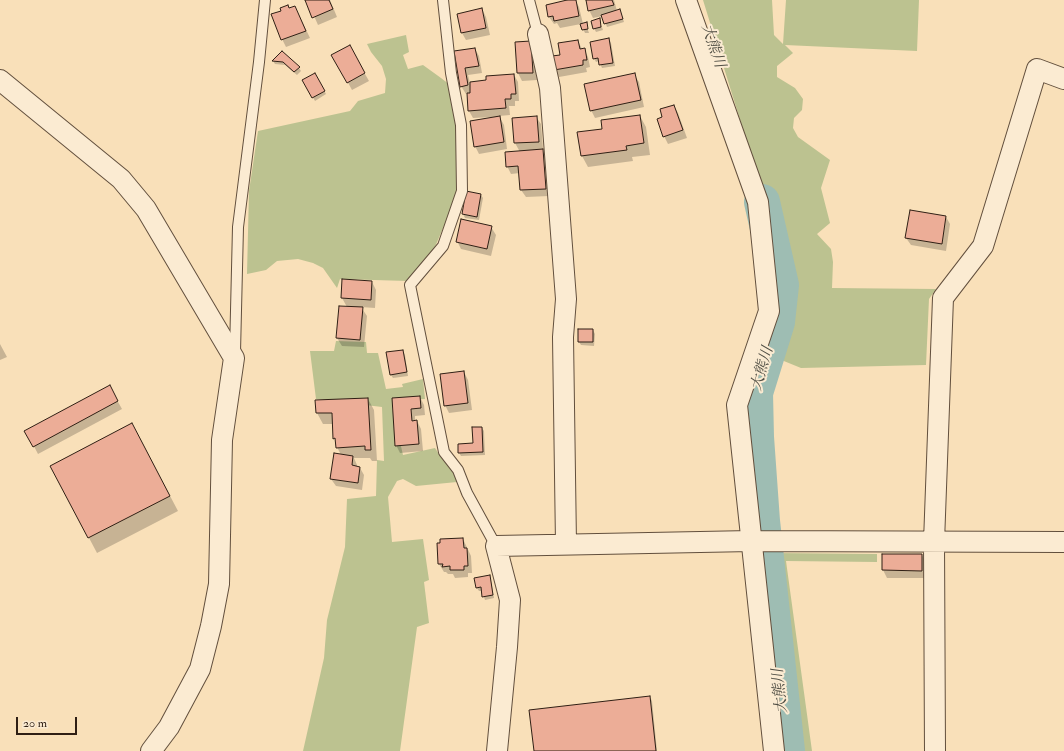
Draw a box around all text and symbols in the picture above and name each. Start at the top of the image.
water label: 大熊川 [696,22,728,70]
water label: 大熊川 [748,345,778,393]
water label: 大熊川 [770,668,792,714]
scale bar [18,709,79,735]
text: 20 m [23,716,47,731]

